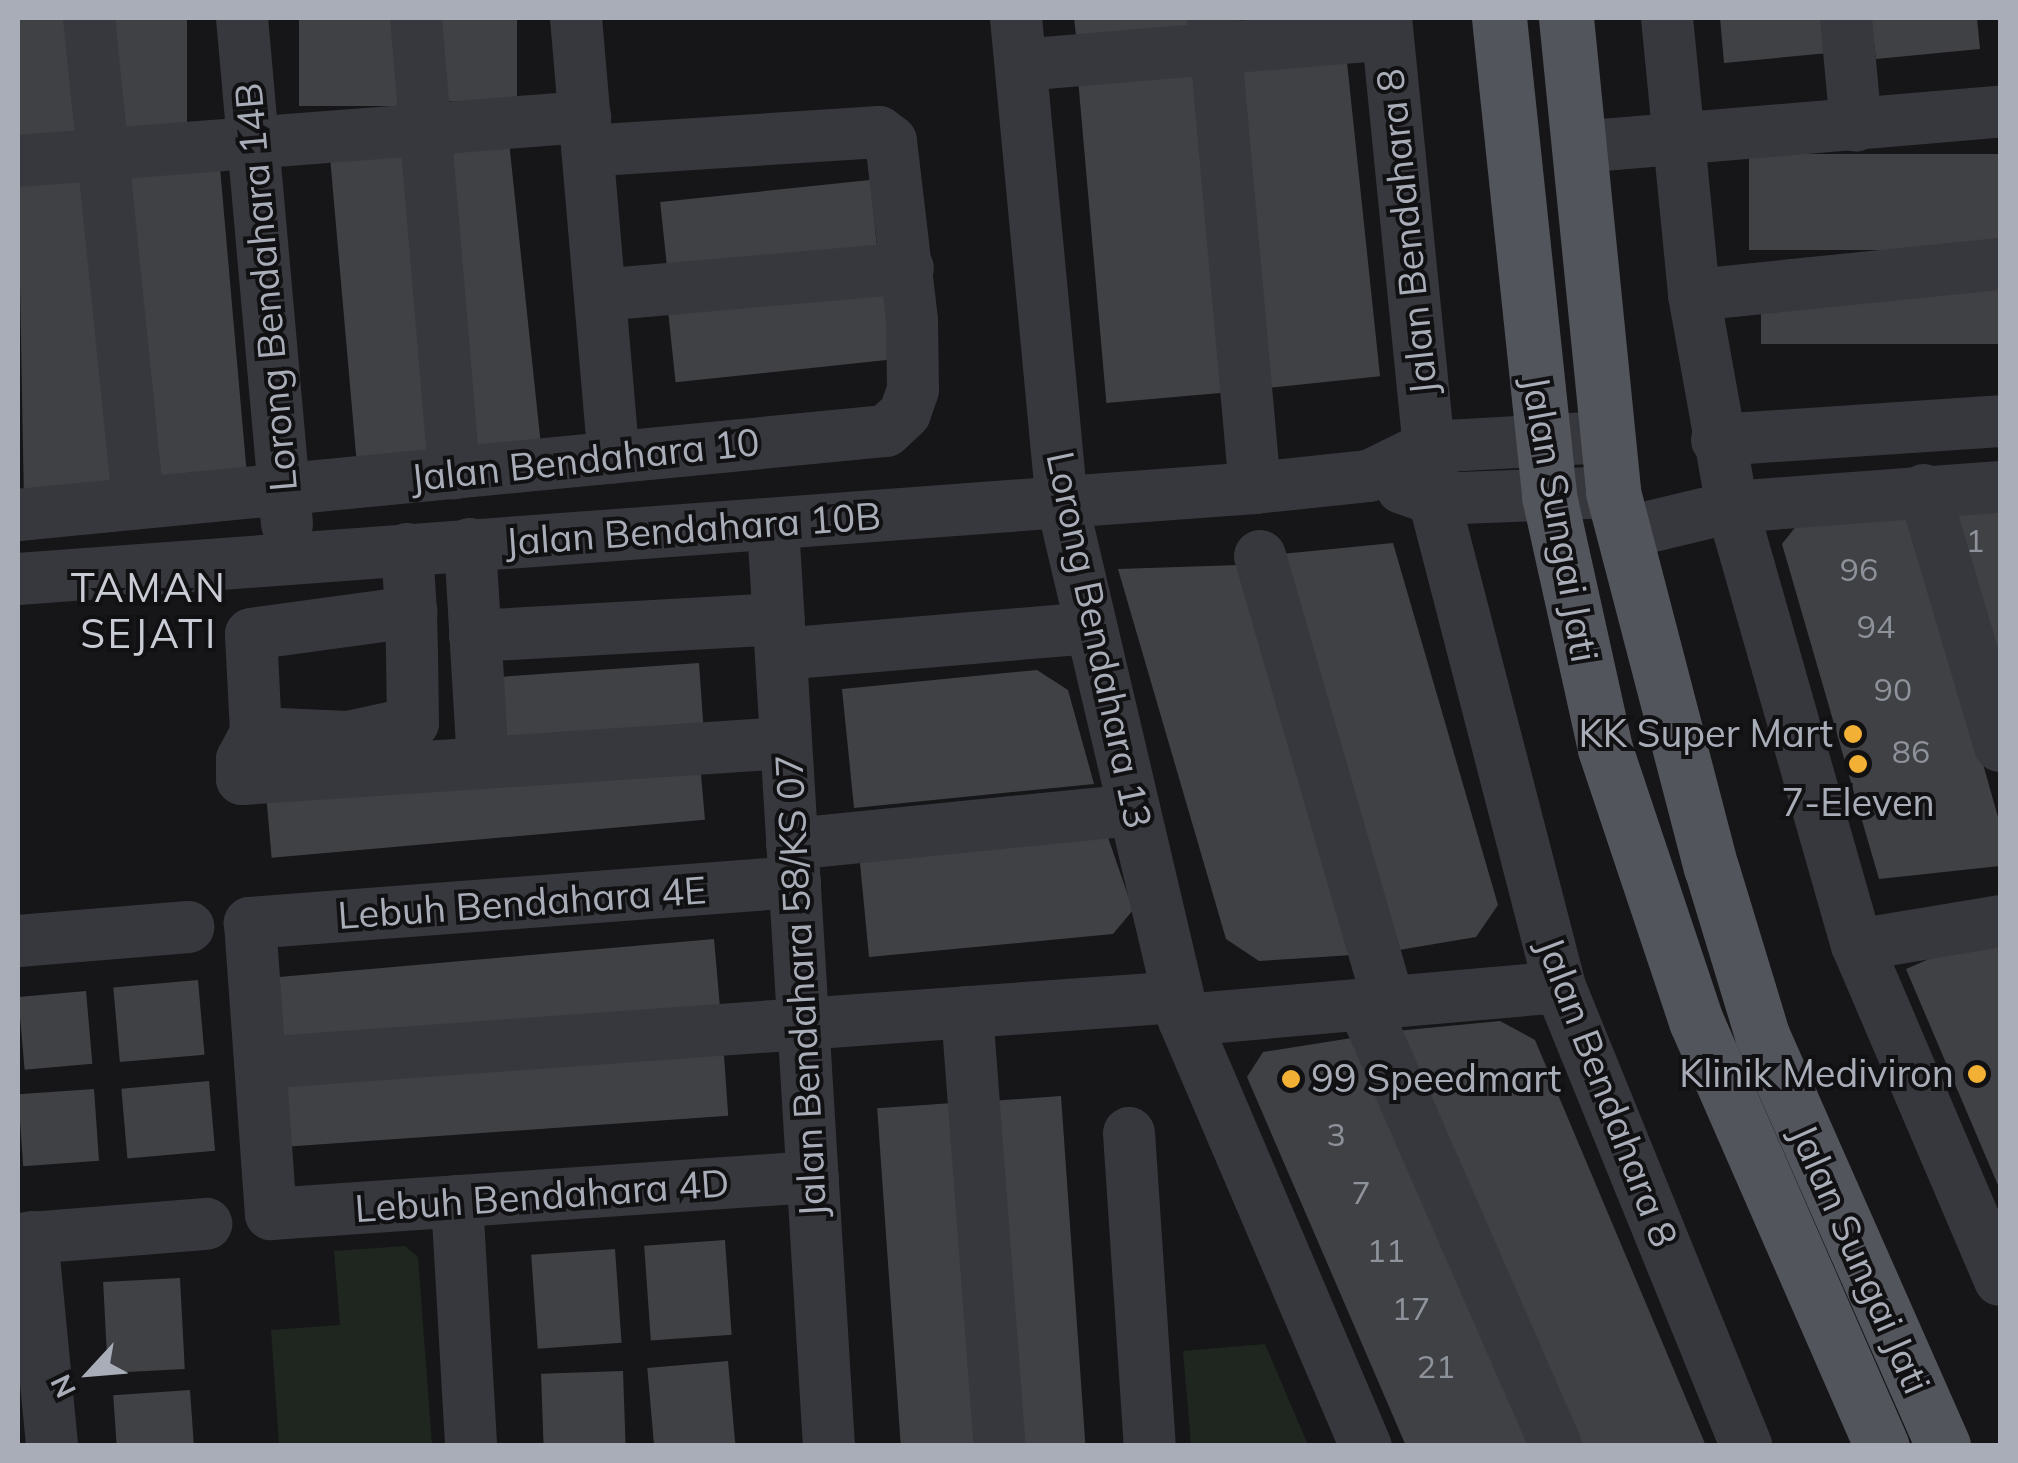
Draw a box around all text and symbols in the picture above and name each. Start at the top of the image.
street label: Jalan Bendahara 8 [1367,67,1447,397]
street label: Lorong Bendahara 14B [225,81,307,493]
street label: Jalan Sungai Jati [1512,372,1608,666]
street label: Jalan Bendahara 10 [408,419,762,501]
street label: Lorong Bendahara 13 [1037,447,1161,833]
street label: Jalan Bendahara 10B [504,493,882,565]
house number: 1 [1965,521,1985,559]
house number: 96 [1840,550,1878,588]
district label: TAMAN SEJATI [71,563,227,657]
house number: 94 [1857,607,1895,645]
house number: 90 [1874,670,1912,708]
place label: KK Super Mart [1579,711,1833,757]
marker: KK Super Mart [1842,723,1864,745]
house number: 86 [1892,732,1930,770]
street label: Jalan Bendahara 58/KS 07 [766,753,836,1219]
marker: 7-Eleven [1847,753,1869,775]
place label: 7-Eleven [1781,780,1935,826]
street label: Lebuh Bendahara 4E [336,867,708,939]
street label: Jalan Bendahara 8 [1527,931,1687,1253]
place label: Klinik Mediviron [1679,1051,1954,1097]
place label: 99 Speedmart [1311,1056,1561,1102]
marker: Klinik Mediviron [1964,1061,1990,1087]
marker: 99 Speedmart [1280,1068,1302,1090]
house number: 3 [1326,1115,1346,1153]
street label: Jalan Sungai Jati [1780,1117,1940,1401]
street label: Lebuh Bendahara 4D [353,1160,731,1232]
house number: 7 [1351,1173,1371,1211]
house number: 11 [1367,1231,1405,1269]
house number: 17 [1392,1289,1430,1327]
north arrow [40,1323,140,1423]
house number: 21 [1417,1347,1455,1385]
text: N [42,1369,83,1404]

